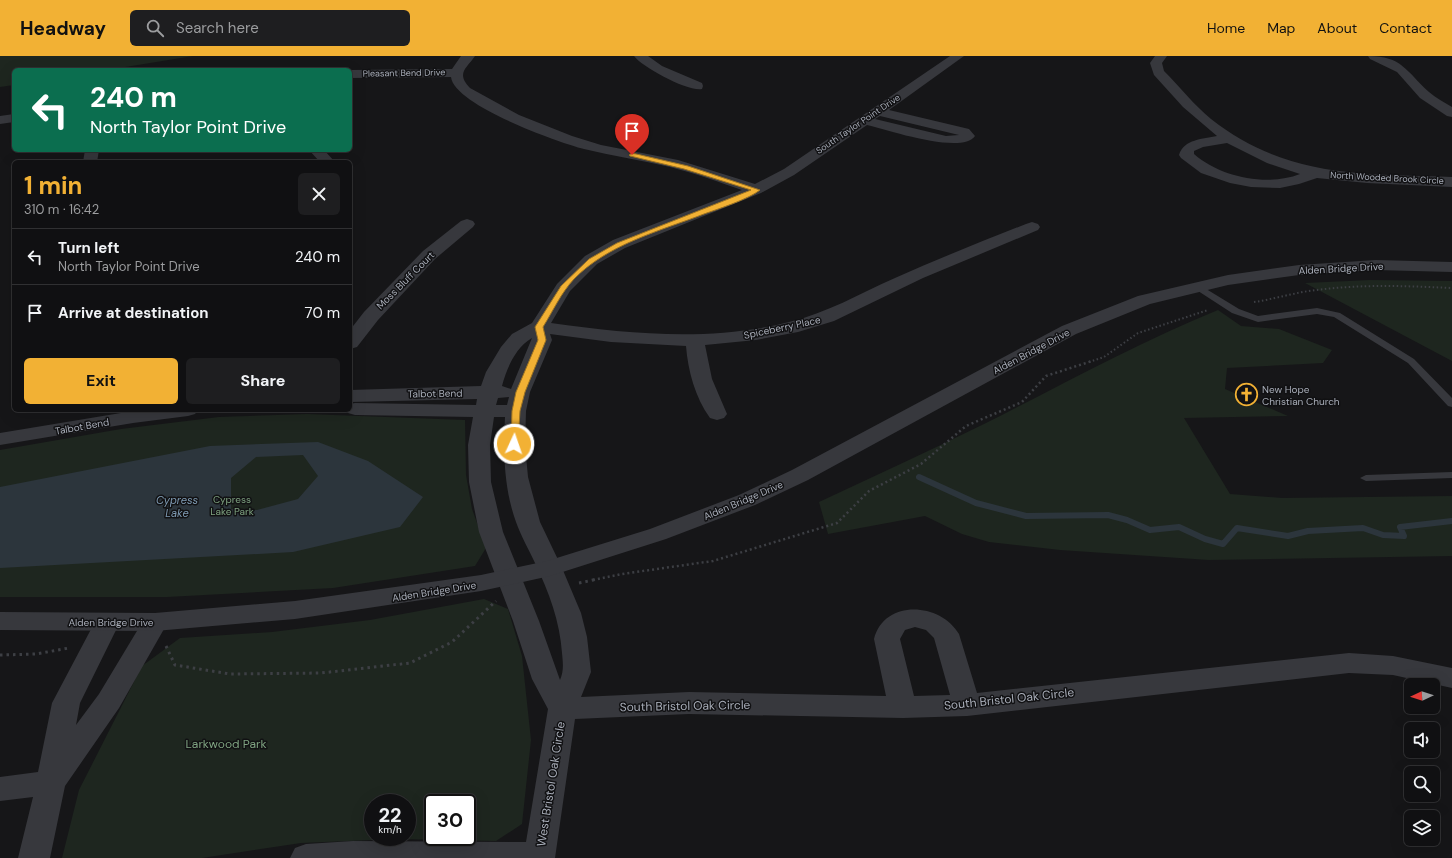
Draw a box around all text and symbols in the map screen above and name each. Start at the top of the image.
search box [130,10,410,46]
text: Headway [20,16,106,41]
icon: search [144,17,166,39]
text: Search here [176,18,259,38]
text: Home [1207,19,1245,37]
text: Map [1267,19,1295,37]
text: About [1317,19,1357,37]
text: Contact [1379,19,1432,37]
street label: Pleasant Bend Drive [363,66,445,80]
text: 240 m [90,79,177,116]
icon: left [24,84,76,136]
street label: South Taylor Point Drive [814,91,902,157]
pin [615,114,649,155]
text: North Taylor Point Drive [90,115,286,139]
icon: arrive [621,120,643,142]
street label: North Wooded Brook Circle [1330,169,1444,187]
text: 1 min [24,170,82,201]
button: close [298,173,340,215]
text: 310 m · 16:42 [24,201,99,218]
text: Turn left [58,238,119,258]
icon: left [24,246,46,268]
text: 240 m [295,247,340,267]
street label: Moss Bluff Court [374,249,437,312]
text: North Taylor Point Drive [58,258,200,275]
street label: Alden Bridge Drive [1298,260,1384,277]
icon: arrive [24,302,46,324]
text: Arrive at destination [58,303,209,323]
text: 70 m [305,303,340,323]
street label: Spiceberry Place [742,313,822,342]
street label: Alden Bridge Drive [991,326,1072,377]
button: Exit [24,358,178,404]
button: Share [186,358,340,404]
church icon: New Hope Christian Church [1233,382,1259,408]
place label: New Hope Christian Church [1262,383,1340,408]
street label: Talbot Bend [407,387,463,400]
street label: Talbot Bend [54,415,110,438]
position arrow [493,423,535,465]
street label: Alden Bridge Drive [702,478,785,523]
water label: Cypress Lake [156,493,199,520]
park label: Cypress Lake Park [210,493,254,518]
street label: Alden Bridge Drive [391,578,477,605]
street label: Alden Bridge Drive [68,616,154,629]
north arrow [1404,678,1440,714]
map controls [1404,678,1440,846]
street label: South Bristol Oak Circle [943,684,1075,714]
street label: South Bristol Oak Circle [620,697,751,715]
street label: West Bristol Oak Circle [533,720,569,848]
button: sound [1404,722,1440,758]
park label: Larkwood Park [186,736,266,752]
button: search [1404,766,1440,802]
speed limit sign: 30 [424,794,476,846]
text: 22 [378,802,402,828]
button: layers [1404,810,1440,846]
text: km/h [378,823,402,836]

